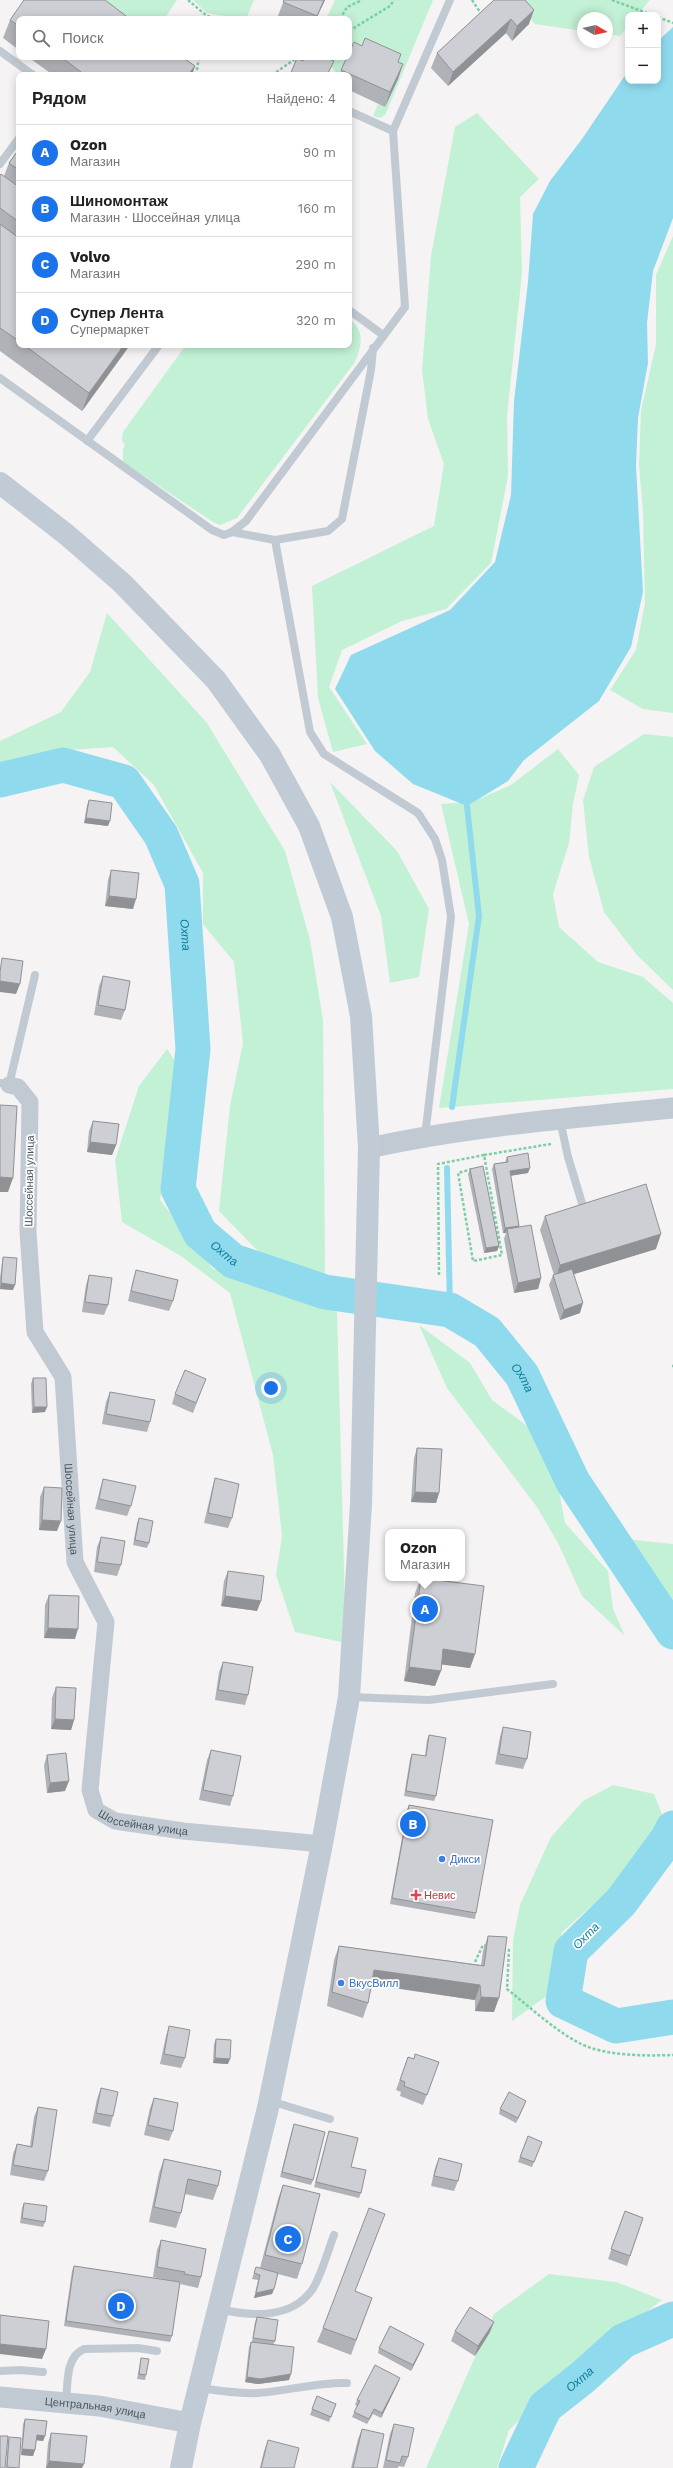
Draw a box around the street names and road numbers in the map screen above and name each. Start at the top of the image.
street label: Шоссейная улица [22,1134,37,1227]
street label: Шоссейная улица [62,1463,81,1556]
street label: Шоссейная улица [96,1807,189,1839]
street label: Центральная улица [44,2395,148,2422]

